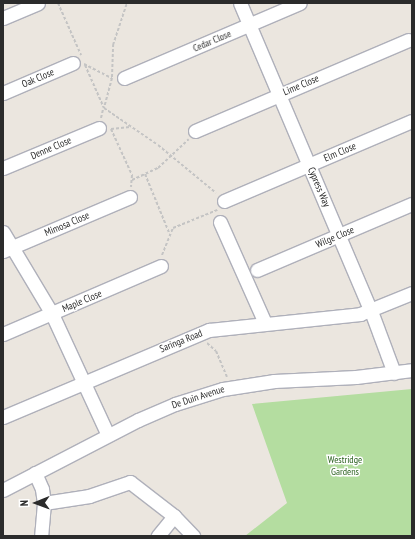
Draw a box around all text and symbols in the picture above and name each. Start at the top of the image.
street label: Cedar Close [191,28,233,54]
street label: Oak Close [20,66,56,90]
street label: Lime Close [281,72,321,98]
street label: Denne Close [29,134,73,162]
street label: Elm Close [322,140,358,164]
street label: Cypress Way [305,165,333,209]
street label: Mimosa Close [43,209,91,239]
street label: Wilge Close [314,224,356,250]
street label: Maple Close [60,287,104,315]
street label: Saringa Road [158,327,204,355]
street label: De Duin Avenue [170,383,226,411]
park label: Westridge Gardens [328,453,362,476]
north arrow [16,483,56,523]
text: N [17,500,31,506]

